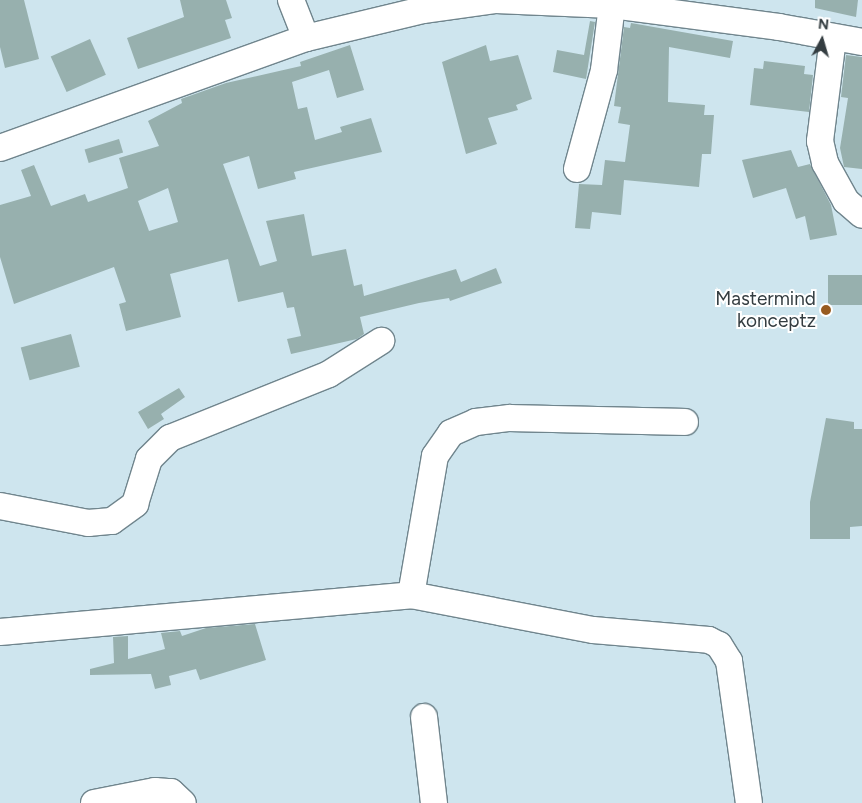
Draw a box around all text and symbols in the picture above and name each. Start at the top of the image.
north arrow [797,15,847,65]
text: N [817,16,830,34]
place label: Mastermind konceptz [715,288,816,332]
marker: Mastermind konceptz [820,304,832,316]

